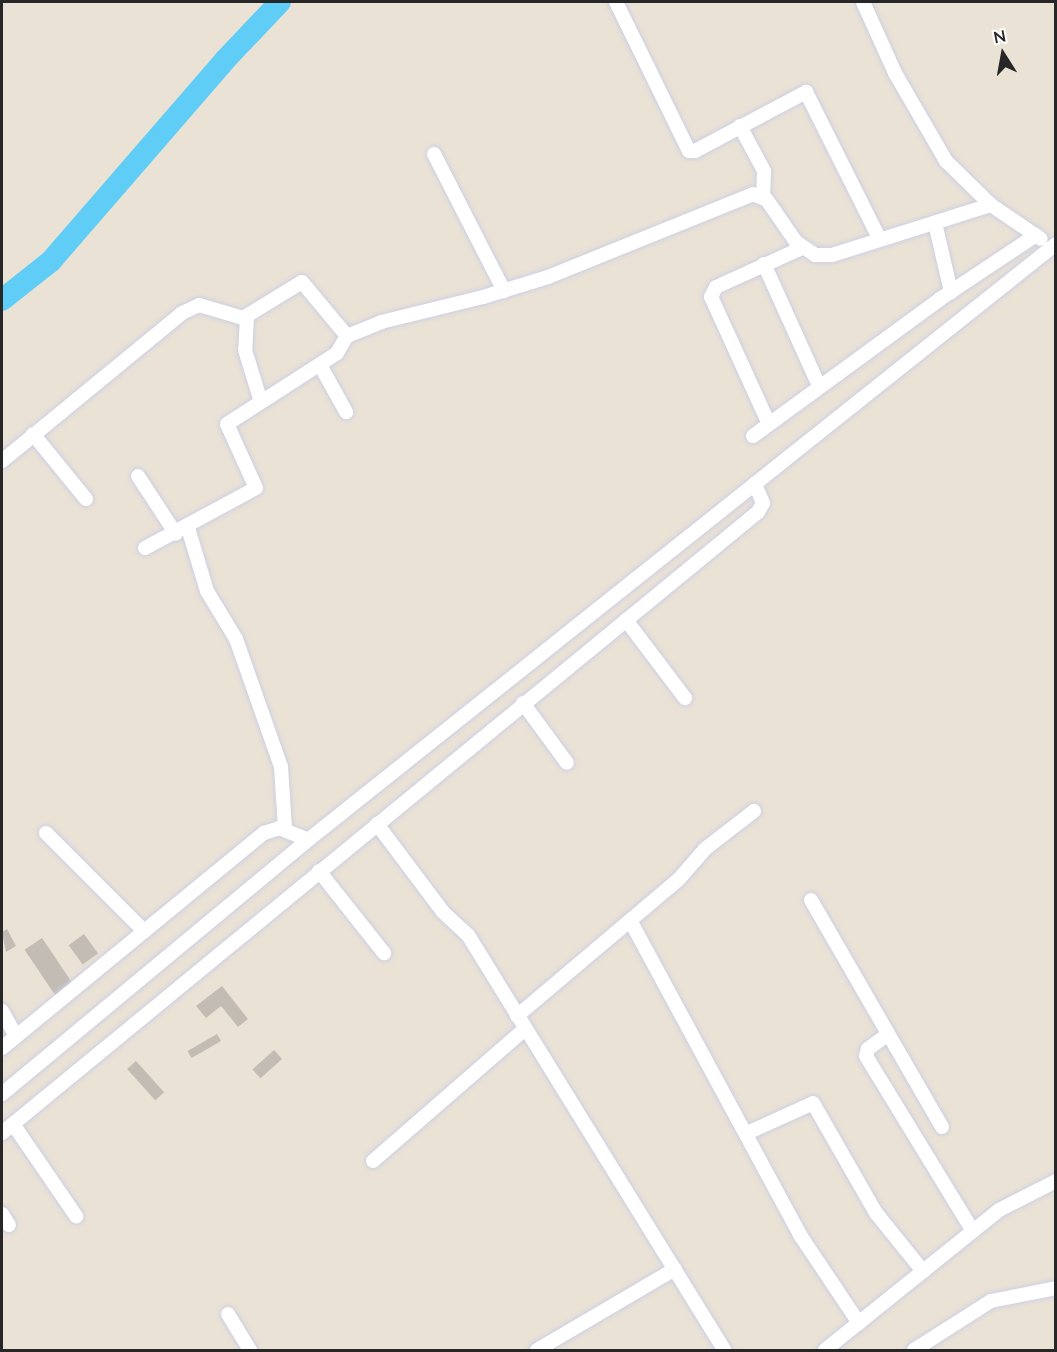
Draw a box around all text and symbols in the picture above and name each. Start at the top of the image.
north arrow [973,24,1033,84]
text: N [992,25,1007,46]

